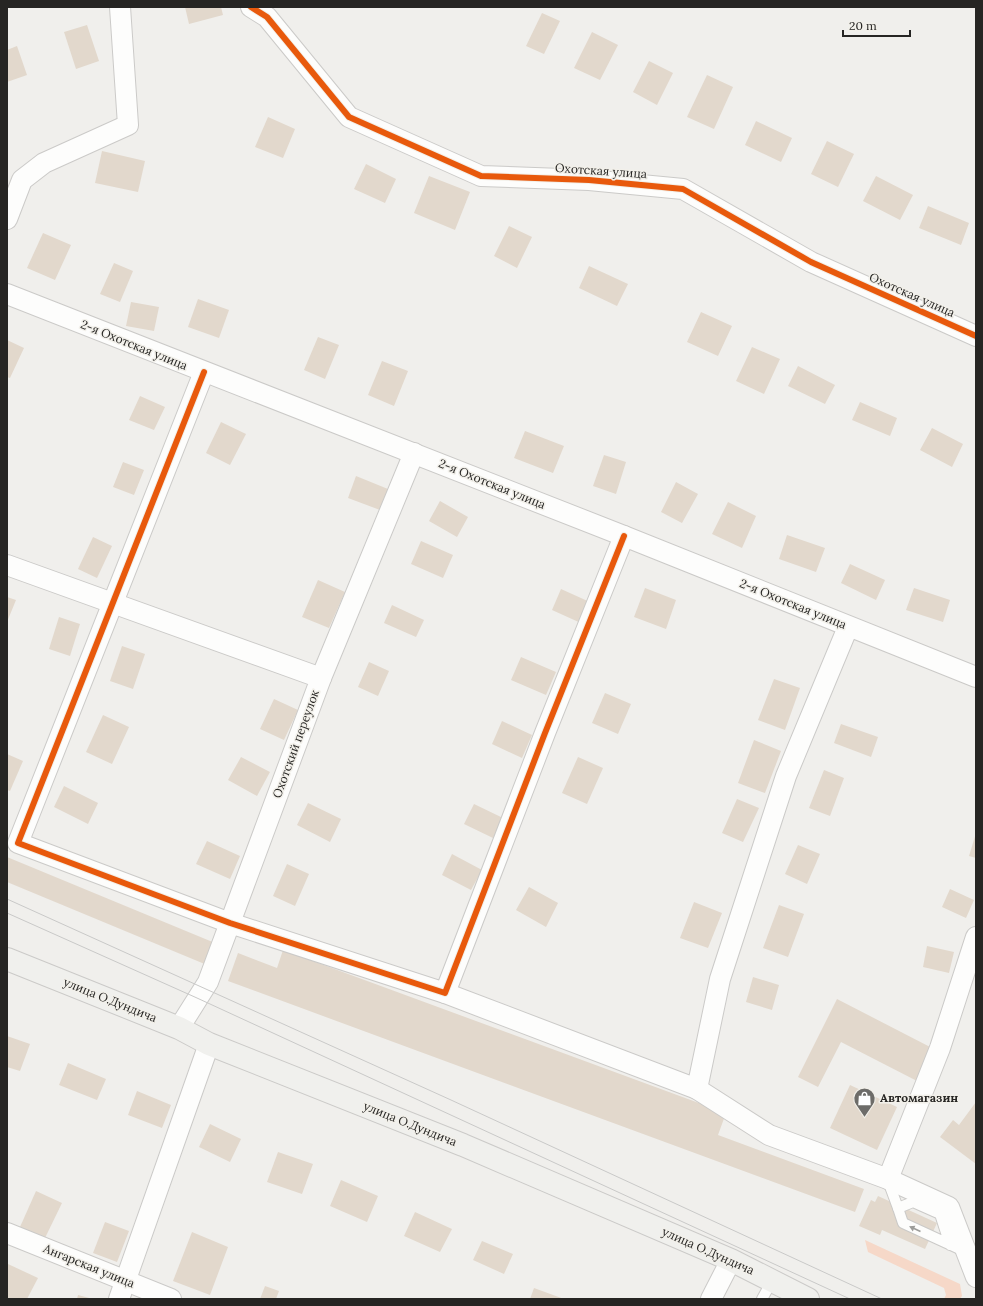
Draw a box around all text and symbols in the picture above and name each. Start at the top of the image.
scale bar [843,12,910,38]
text: 20 m [849,18,877,33]
street label: Охотская улица [555,160,647,181]
street label: Охотская улица [867,269,957,320]
street label: 2-я Охотская улица [79,316,190,373]
street label: 2-я Охотская улица [437,455,548,512]
street label: 2-я Охотская улица [738,575,849,632]
street label: Охотский переулок [269,687,322,800]
street label: улица О.Дундича [61,974,159,1025]
shop icon: Автомагазин [851,1085,877,1118]
place label: Автомагазин [880,1090,958,1105]
street label: улица О.Дундича [361,1098,459,1149]
street label: улица О.Дундича [660,1223,757,1278]
one-way arrow [909,1226,920,1232]
street label: Ангарская улица [41,1240,137,1291]

